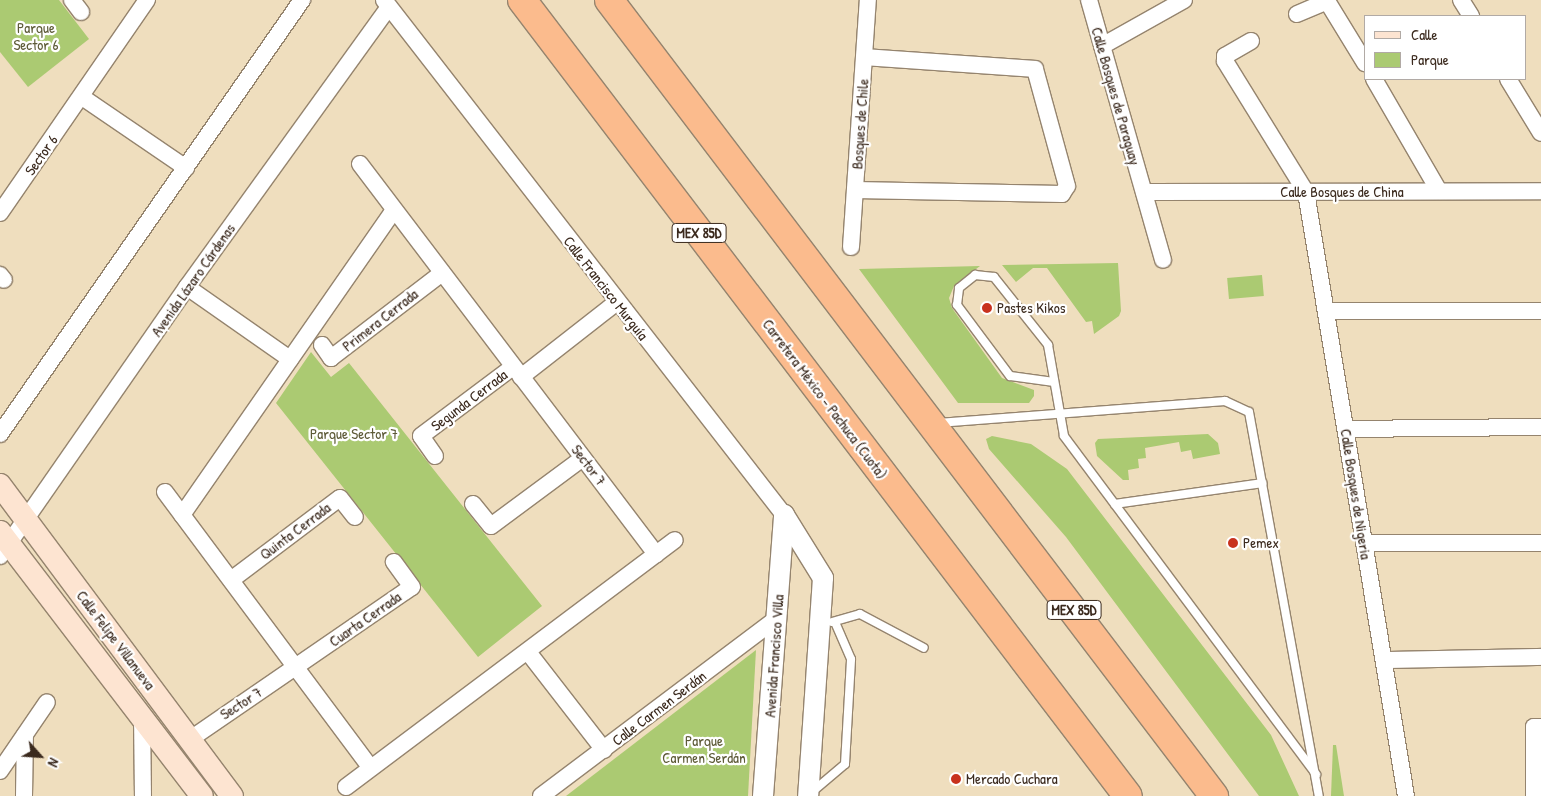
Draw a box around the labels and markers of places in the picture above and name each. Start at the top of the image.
place label: Pastes Kikos [997,299,1065,317]
marker: Pastes Kikos [981,302,993,314]
place label: Pemex [1243,534,1279,552]
marker: Pemex [1227,537,1239,549]
place label: Mercado Cuchara [966,770,1058,788]
marker: Mercado Cuchara [950,773,962,785]

